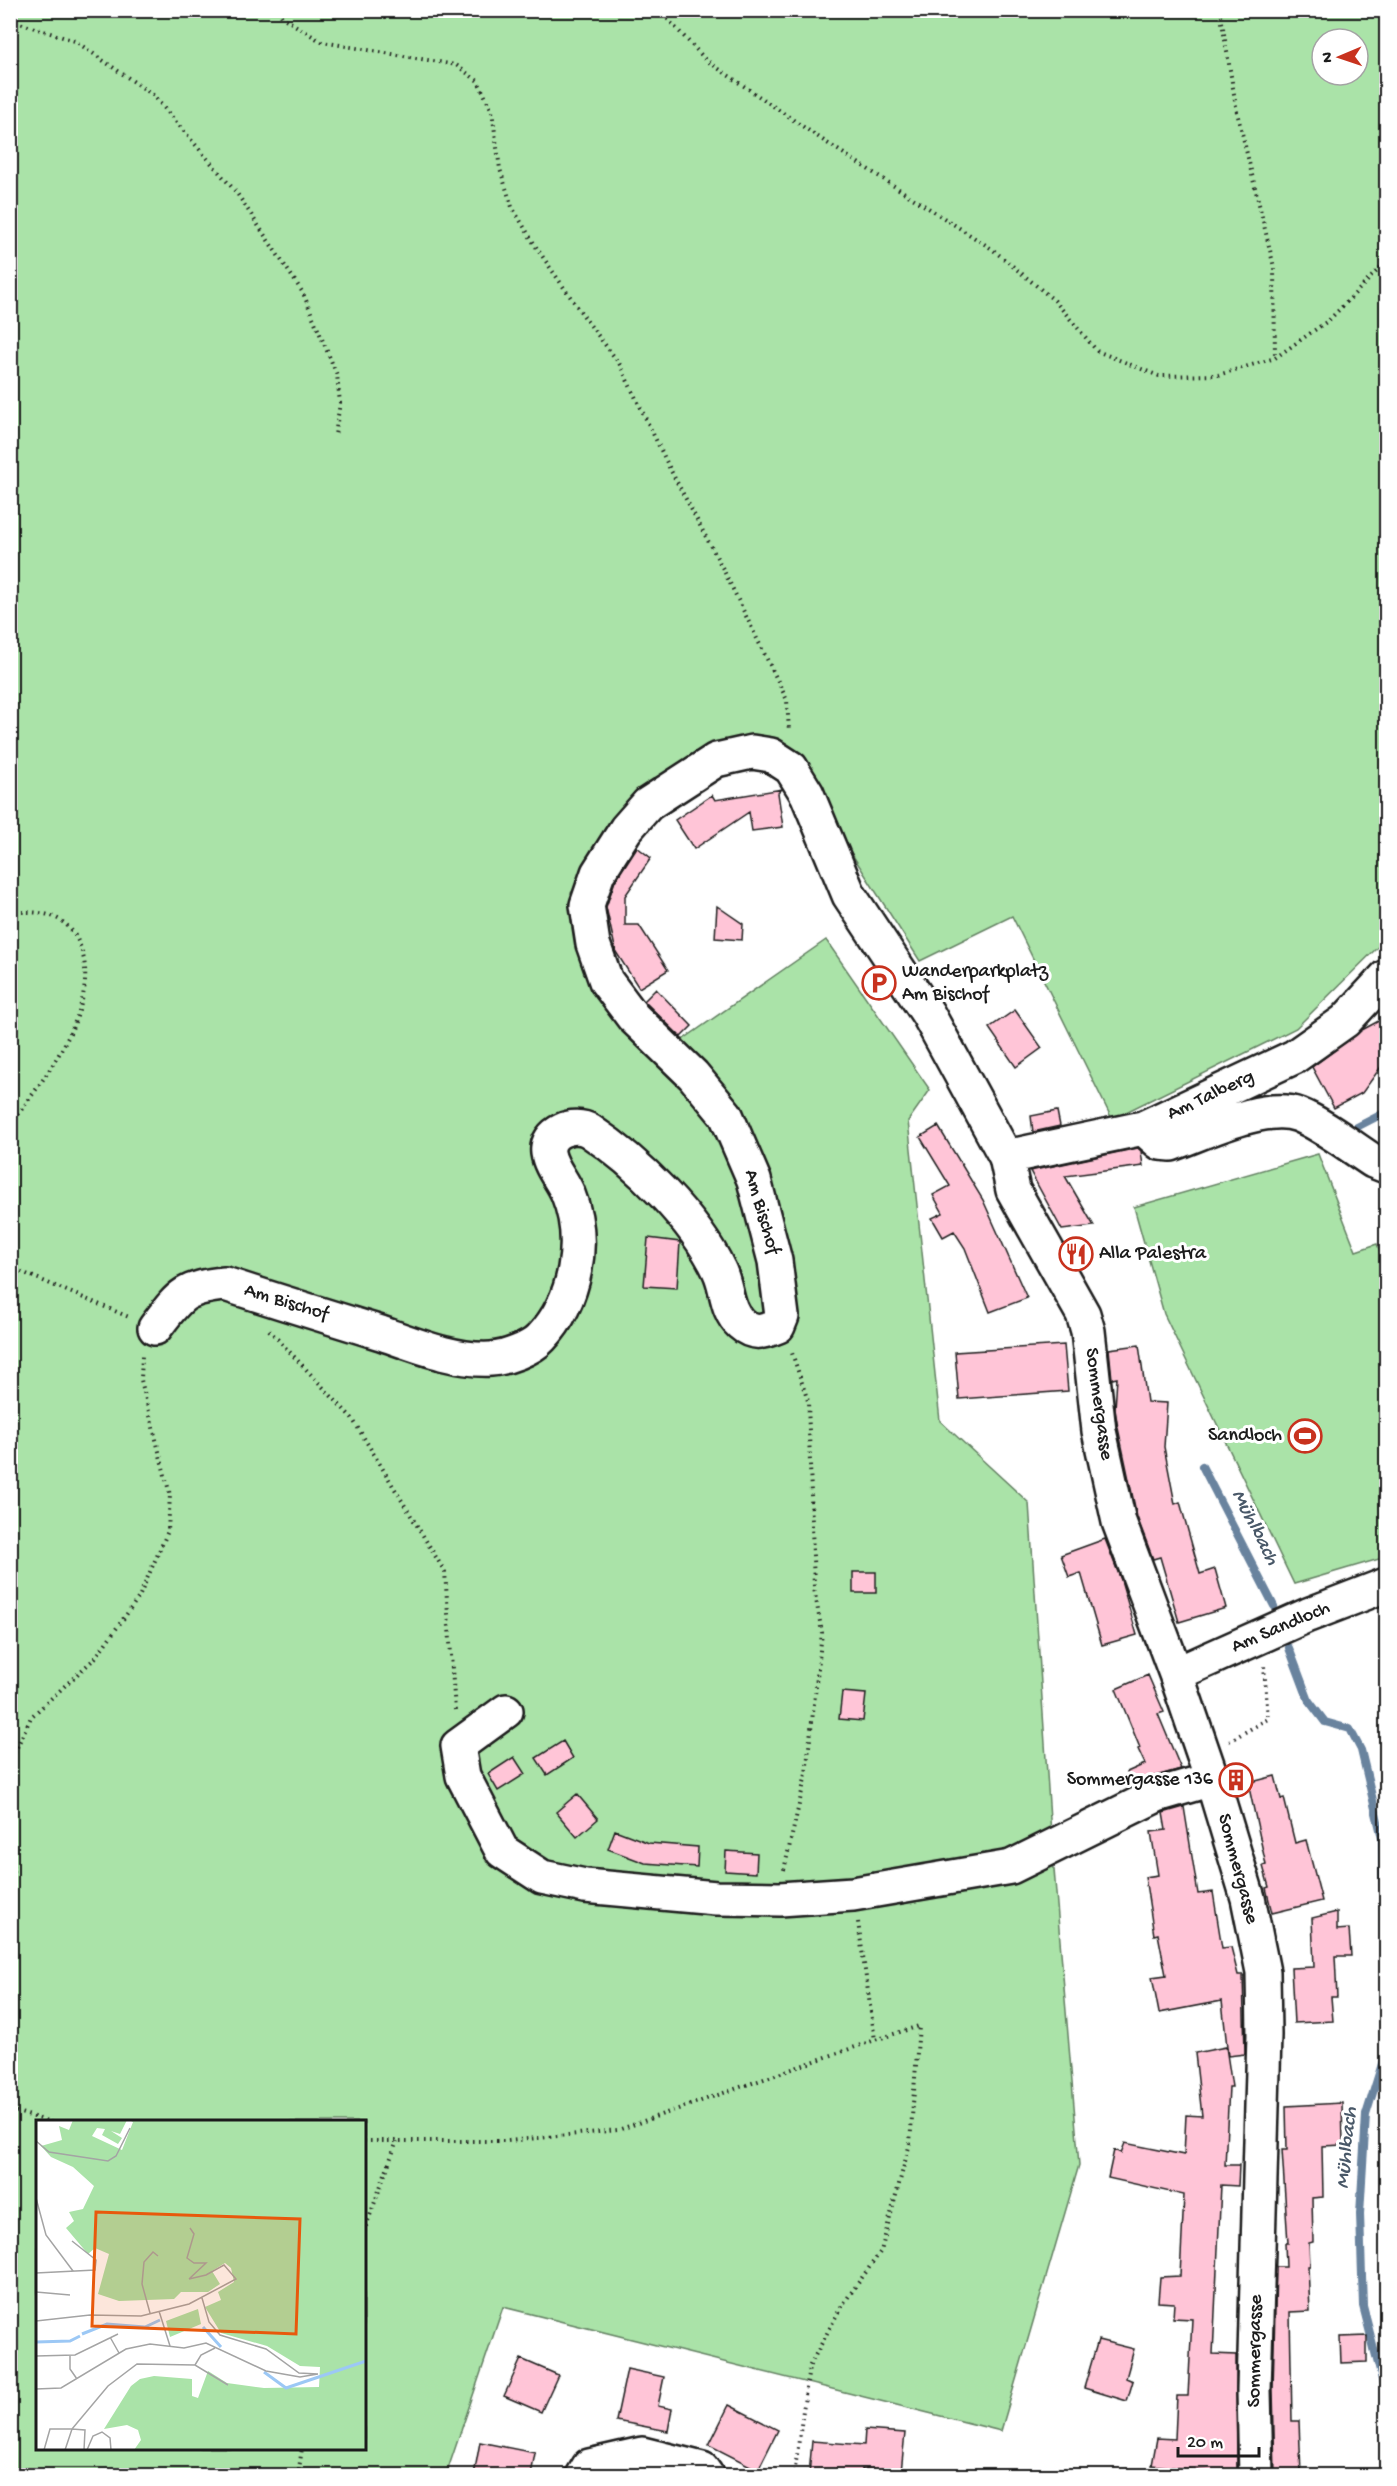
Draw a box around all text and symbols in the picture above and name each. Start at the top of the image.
north arrow [1310,27,1370,87]
text: N [1319,51,1338,63]
place label: Wanderparkplatz Am Bischof [902,961,1049,1007]
parking icon: Wanderparkplatz Am Bischof [861,965,897,1001]
street label: Am Talberg [1164,1066,1258,1126]
street label: Am Bischof [738,1167,785,1259]
restaurant icon: Alla Palestra [1058,1236,1094,1272]
place label: Alla Palestra [1099,1243,1207,1266]
street label: Am Bischof [241,1279,333,1327]
street label: Sommergasse [1079,1346,1117,1462]
sports icon: Sandloch [1287,1418,1323,1454]
place label: Sandloch [1208,1425,1282,1448]
water label: Mühlbach [1224,1486,1284,1571]
street label: Am Sandloch [1228,1597,1334,1659]
building icon: Sommergasse 136 [1218,1762,1254,1798]
place label: Sommergasse 136 [1067,1769,1214,1792]
street label: Sommergasse [1211,1811,1263,1927]
water label: Mühlbach [1331,2105,1365,2190]
inset map [36,2120,366,2450]
street label: Sommergasse [1244,2294,1268,2408]
scale bar [1178,2420,1259,2458]
text: 20 m [1187,2433,1223,2454]

